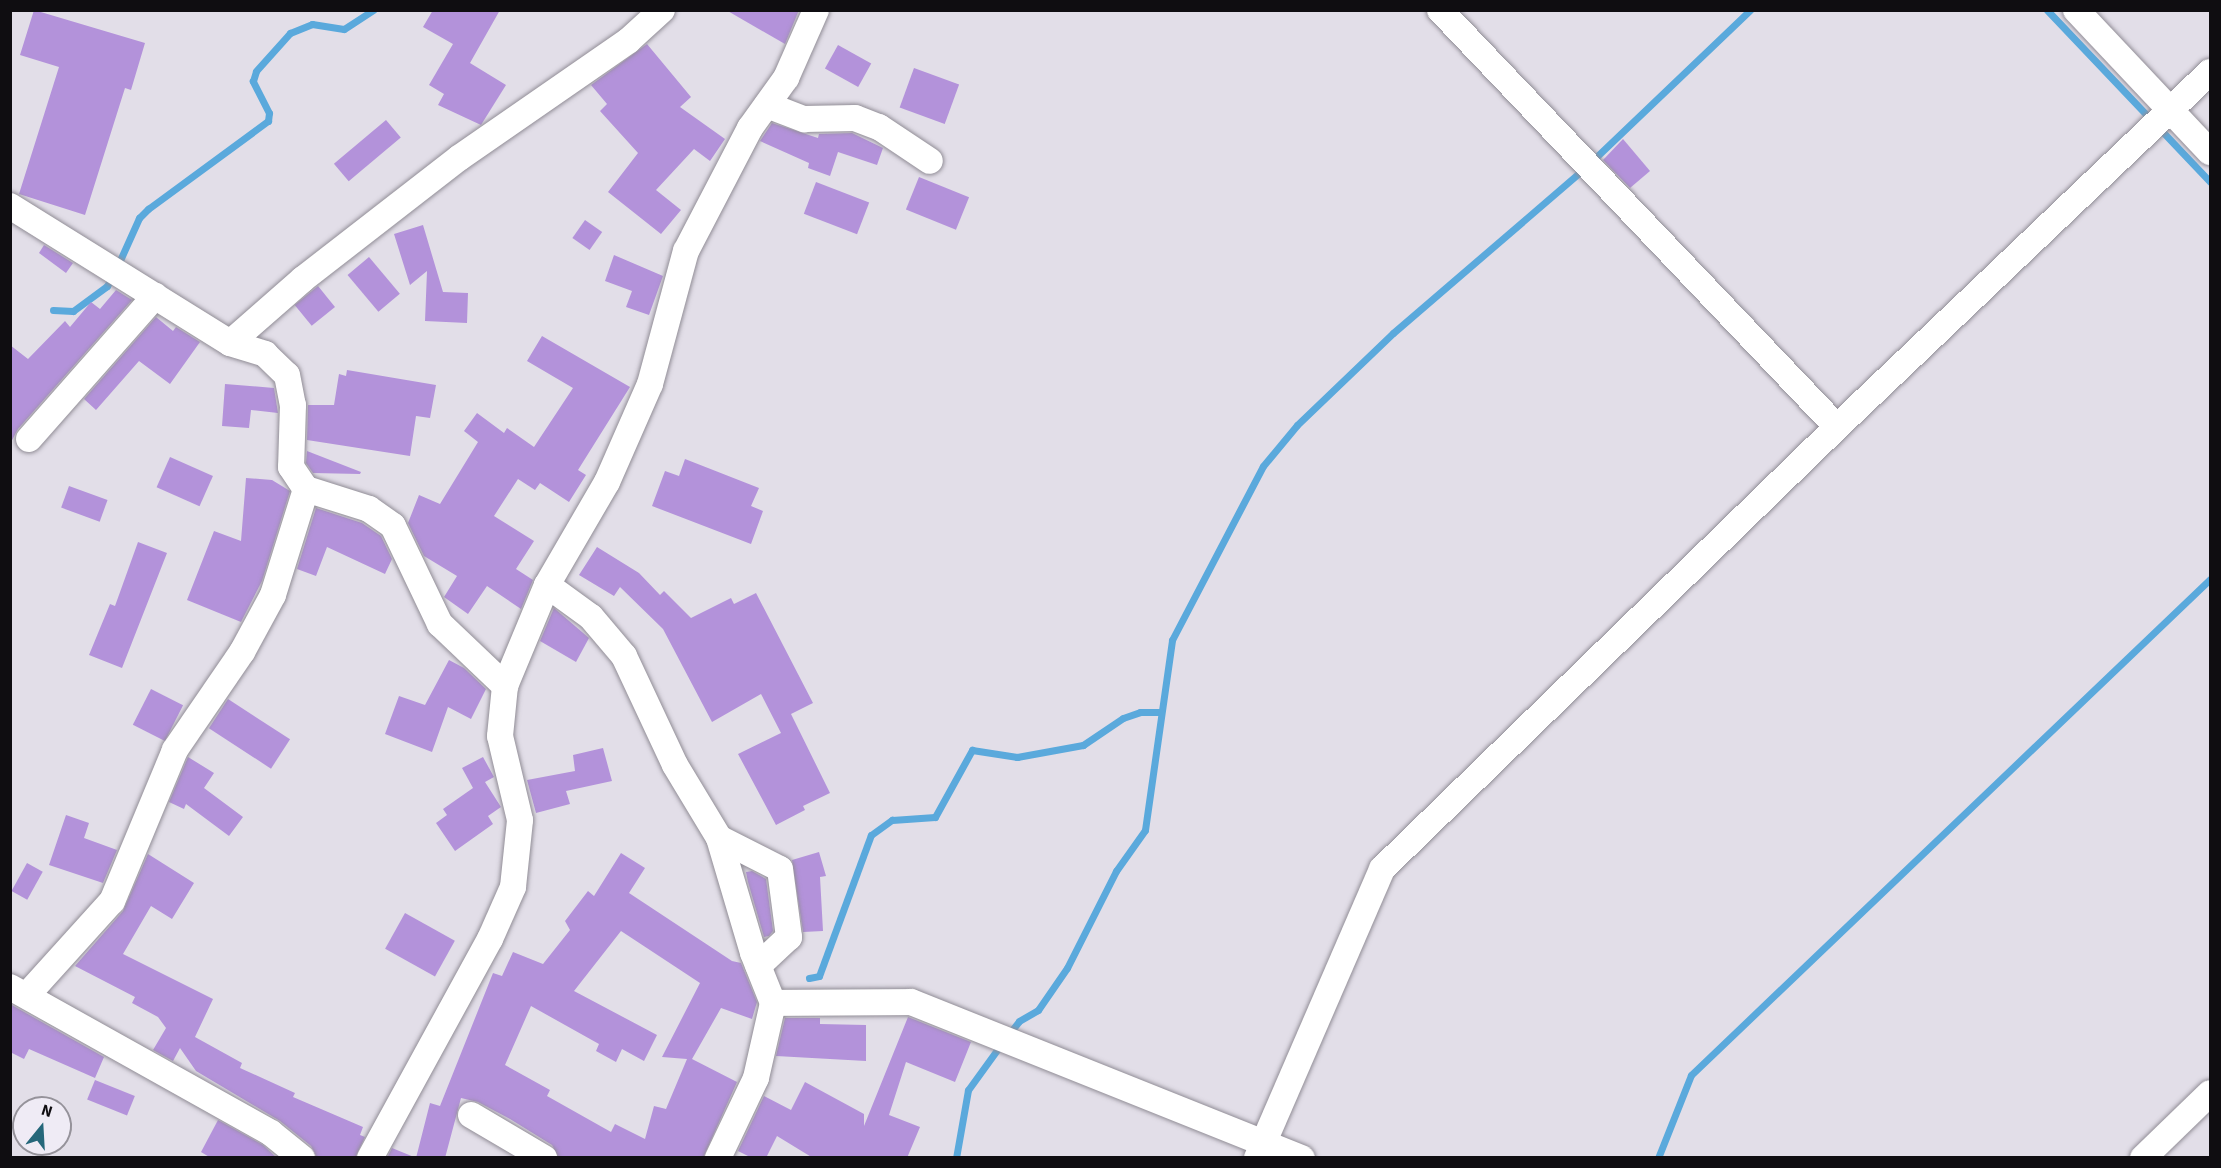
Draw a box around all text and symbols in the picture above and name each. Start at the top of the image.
north arrow [12,1096,72,1156]
text: N [38,1099,55,1123]

